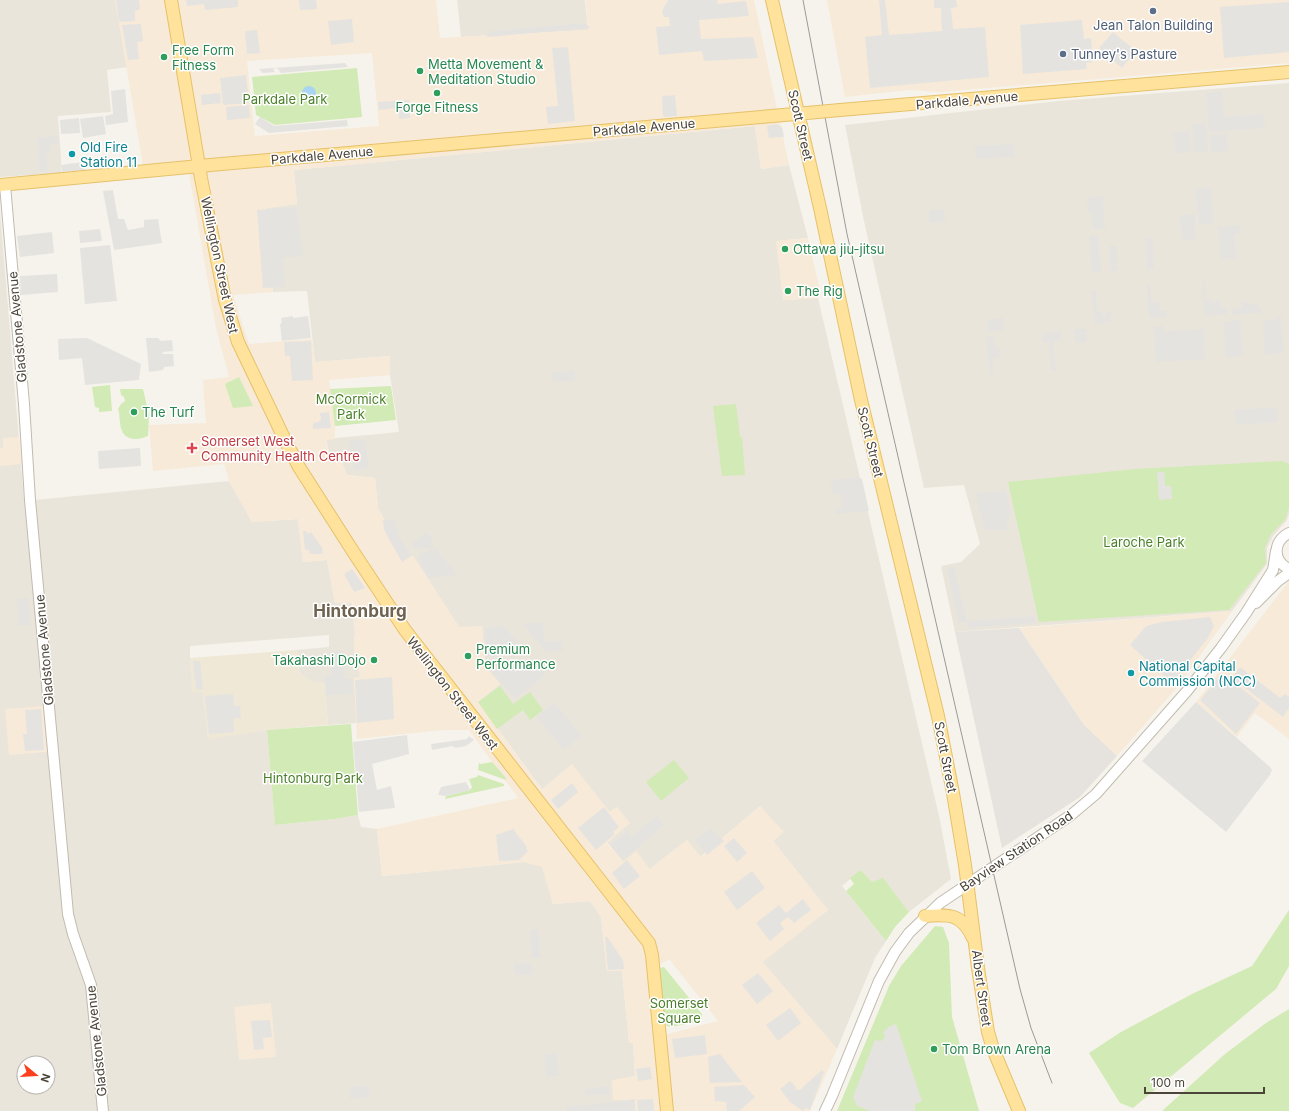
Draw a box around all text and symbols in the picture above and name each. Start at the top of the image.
marker: Jean Talon Building [1148,6,1158,16]
place label: Jean Talon Building [1093,17,1213,33]
place label: Free Form Fitness [172,42,234,73]
place label: Tunney's Pasture [1071,46,1177,62]
marker: Tunney's Pasture [1058,49,1068,59]
marker: Free Form Fitness [159,52,169,62]
place label: Metta Movement & Meditation Studio [428,56,544,87]
marker: Metta Movement & Meditation Studio [415,66,425,76]
marker: Forge Fitness [432,88,442,98]
street label: Scott Street [785,88,817,162]
street label: Parkdale Avenue [915,88,1019,112]
park label: Parkdale Park [242,91,328,107]
place label: Forge Fitness [396,99,479,115]
street label: Parkdale Avenue [592,115,696,139]
place label: Old Fire Station 11 [80,139,137,170]
street label: Parkdale Avenue [270,143,374,167]
marker: Old Fire Station 11 [67,149,77,159]
street label: Wellington Street West [198,195,242,335]
place label: Ottawa jiu-jitsu [793,241,885,257]
marker: Ottawa jiu-jitsu [780,244,790,254]
street label: Gladstone Avenue [4,271,30,383]
place label: The Rig [796,283,843,299]
marker: The Rig [783,286,793,296]
park label: McCormick Park [316,391,386,422]
place label: The Turf [142,404,195,420]
street label: Scott Street [855,405,887,479]
marker: The Turf [129,407,139,417]
place label: Somerset West Community Health Centre [201,433,360,464]
marker: Somerset West Community Health Centre [186,442,198,454]
park label: Laroche Park [1103,534,1185,550]
street label: Gladstone Avenue [31,594,57,706]
district label: Hintonburg [313,601,407,621]
street label: Wellington Street West [404,633,502,753]
place label: Premium Performance [476,641,556,672]
marker: Premium Performance [463,651,473,661]
place label: Takahashi Dojo [272,652,366,668]
marker: Takahashi Dojo [369,655,379,665]
place label: National Capital Commission (NCC) [1139,658,1257,689]
marker: National Capital Commission (NCC) [1126,668,1136,678]
street label: Scott Street [931,720,961,794]
park label: Hintonburg Park [263,770,363,786]
street label: Bayview Station Road [956,807,1076,895]
street label: Albert Street [969,949,995,1027]
street label: Gladstone Avenue [82,985,110,1097]
park label: Somerset Square [650,995,708,1026]
place label: Tom Brown Arena [942,1041,1051,1057]
marker: Tom Brown Arena [929,1044,939,1054]
north arrow [16,1055,56,1095]
scale bar [1145,1069,1264,1095]
text: N [38,1072,53,1084]
text: 100 m [1151,1075,1185,1090]

